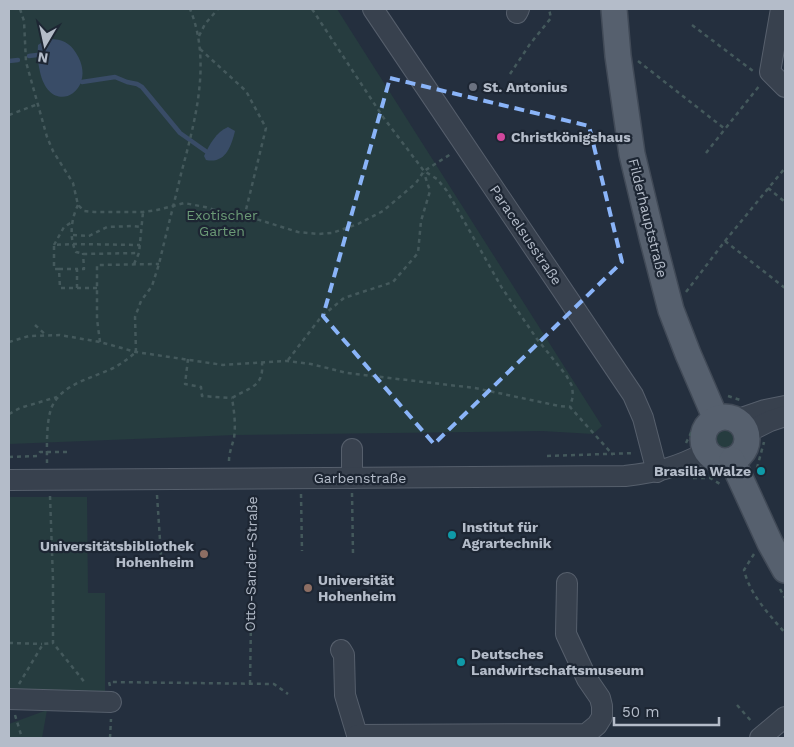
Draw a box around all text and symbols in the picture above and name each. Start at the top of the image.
north arrow [20,20,70,70]
text: N [37,49,49,67]
place label: St. Antonius [483,79,568,95]
marker: St. Antonius [467,81,479,93]
place label: Christkönigshaus [511,129,631,145]
marker: Christkönigshaus [495,131,507,143]
street label: Filderhauptstraße [625,157,671,279]
street label: Paracelsusstraße [487,182,565,288]
park label: Exotischer Garten [186,207,258,239]
place label: Brasilia Walze [654,463,751,479]
marker: Brasilia Walze [755,465,767,477]
street label: Garbenstraße [314,470,406,486]
street label: Otto-Sander-Straße [242,496,260,632]
place label: Institut für Agrartechnik [462,519,552,551]
marker: Institut für Agrartechnik [446,529,458,541]
place label: Universitätsbibliothek Hohenheim [40,538,194,570]
marker: Universitätsbibliothek Hohenheim [198,548,210,560]
place label: Universität Hohenheim [318,572,396,604]
marker: Universität Hohenheim [302,582,314,594]
place label: Deutsches Landwirtschaftsmuseum [471,646,644,678]
marker: Deutsches Landwirtschaftsmuseum [455,656,467,668]
scale bar [614,694,719,726]
text: 50 m [622,703,659,721]

